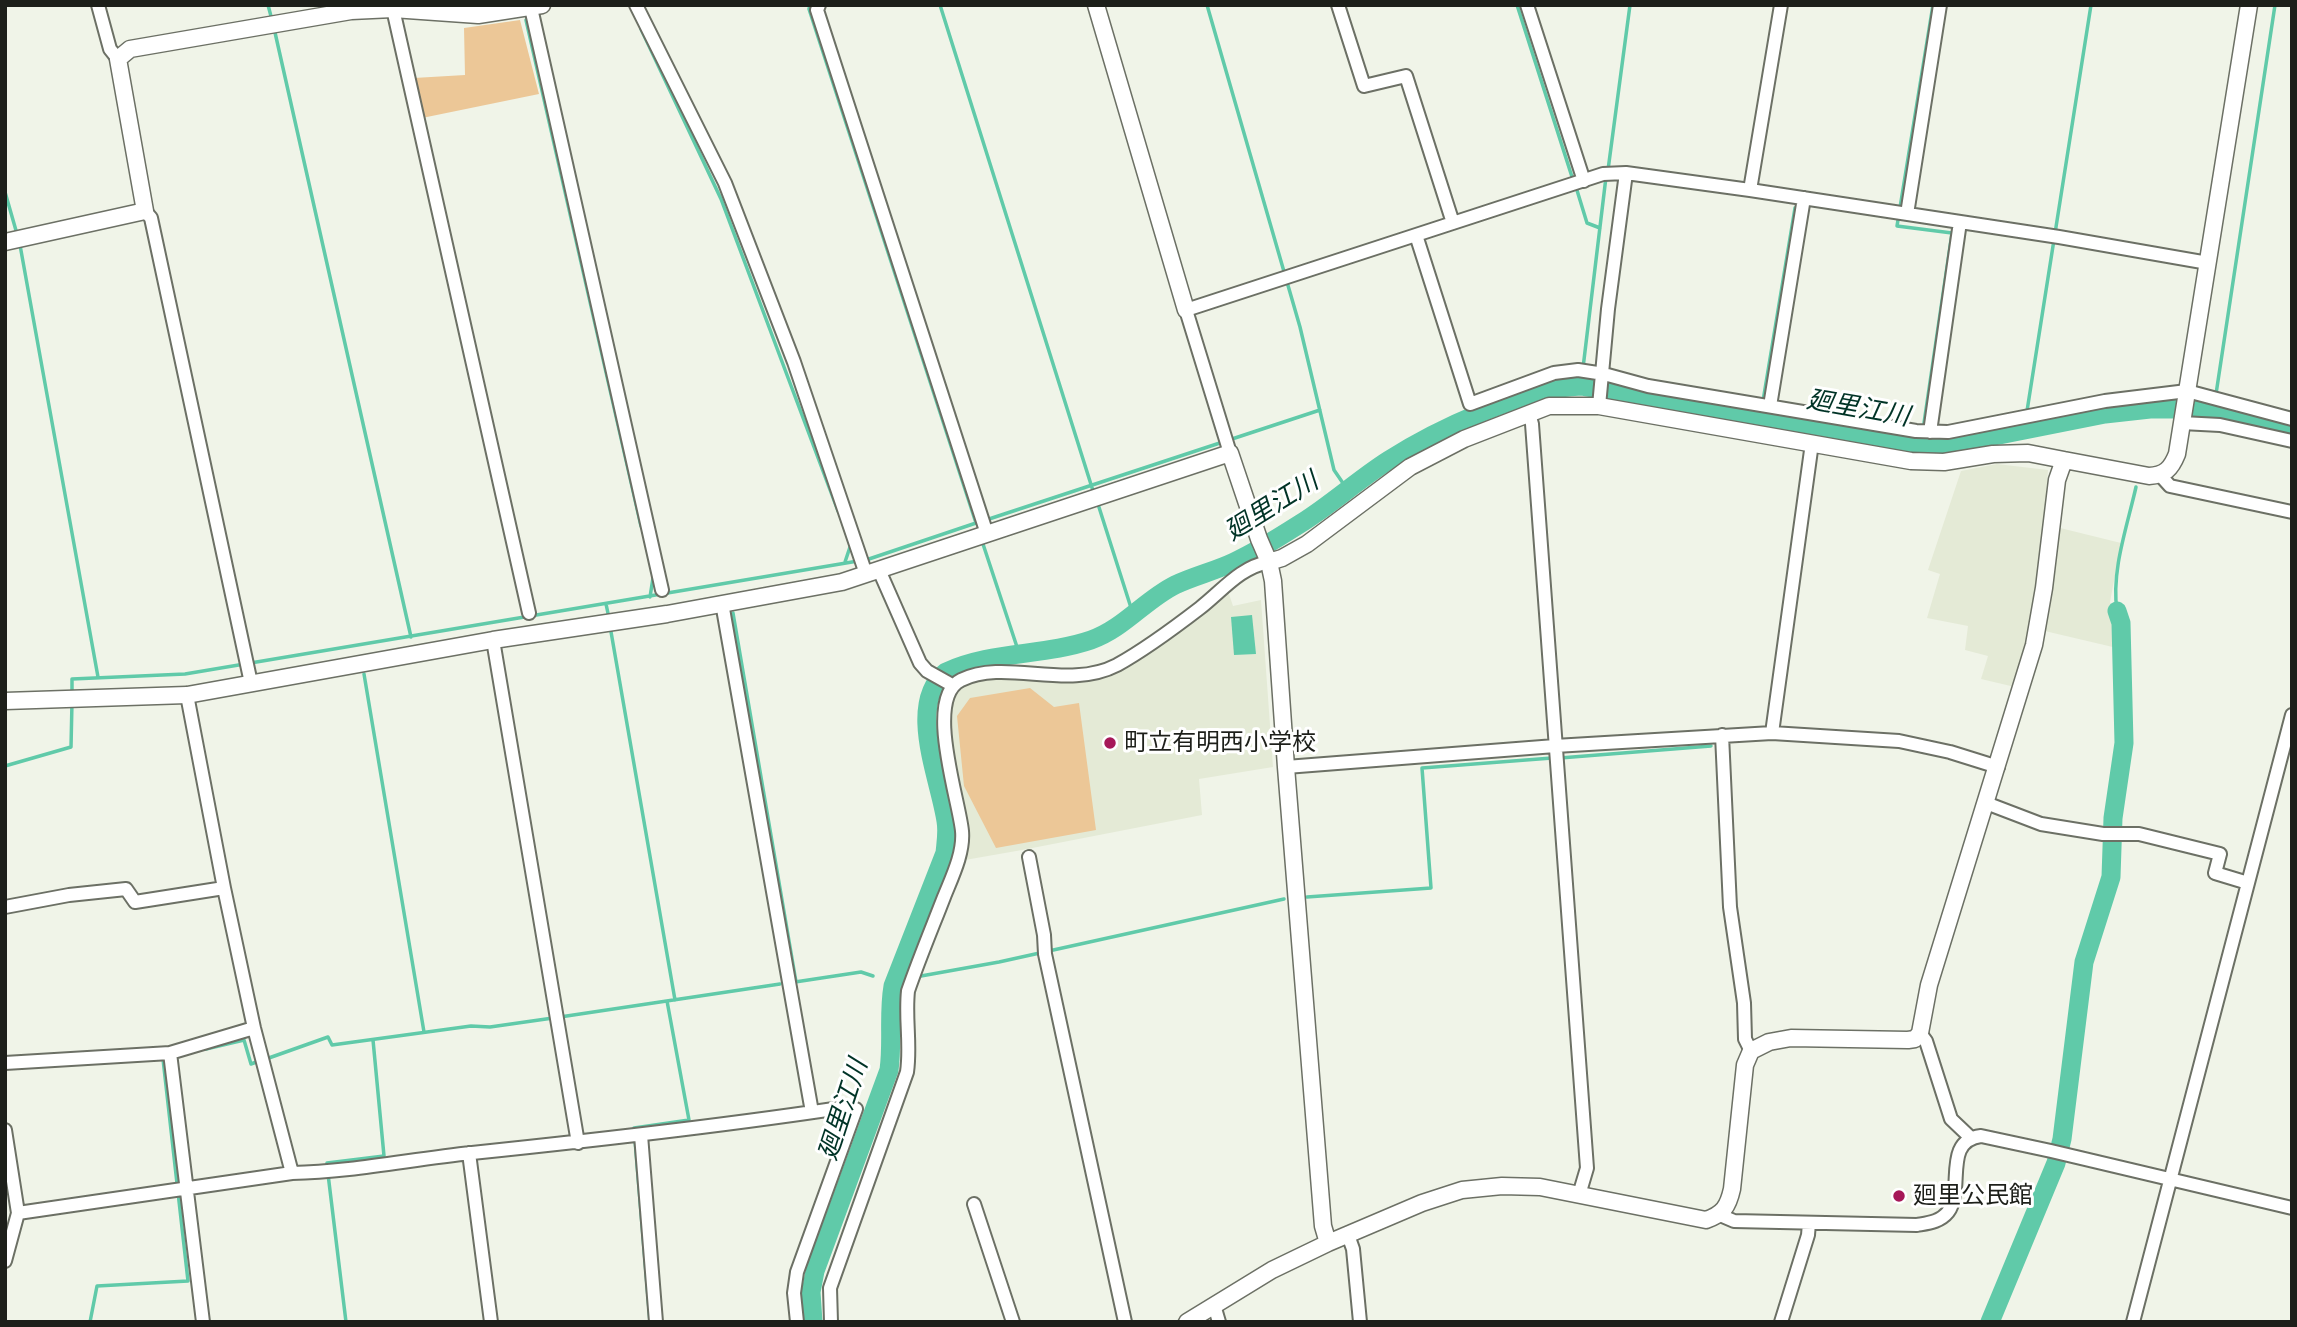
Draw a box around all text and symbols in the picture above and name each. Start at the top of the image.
water label: 廻里江川 [1804,385,1912,433]
water label: 廻里江川 [1220,466,1324,548]
place label: 町立有明西小学校 [1124,729,1316,757]
marker: 町立有明西小学校 [1102,735,1118,751]
water label: 廻里江川 [813,1056,875,1164]
place label: 廻里公民館 [1913,1182,2033,1210]
marker: 廻里公民館 [1891,1188,1907,1204]

